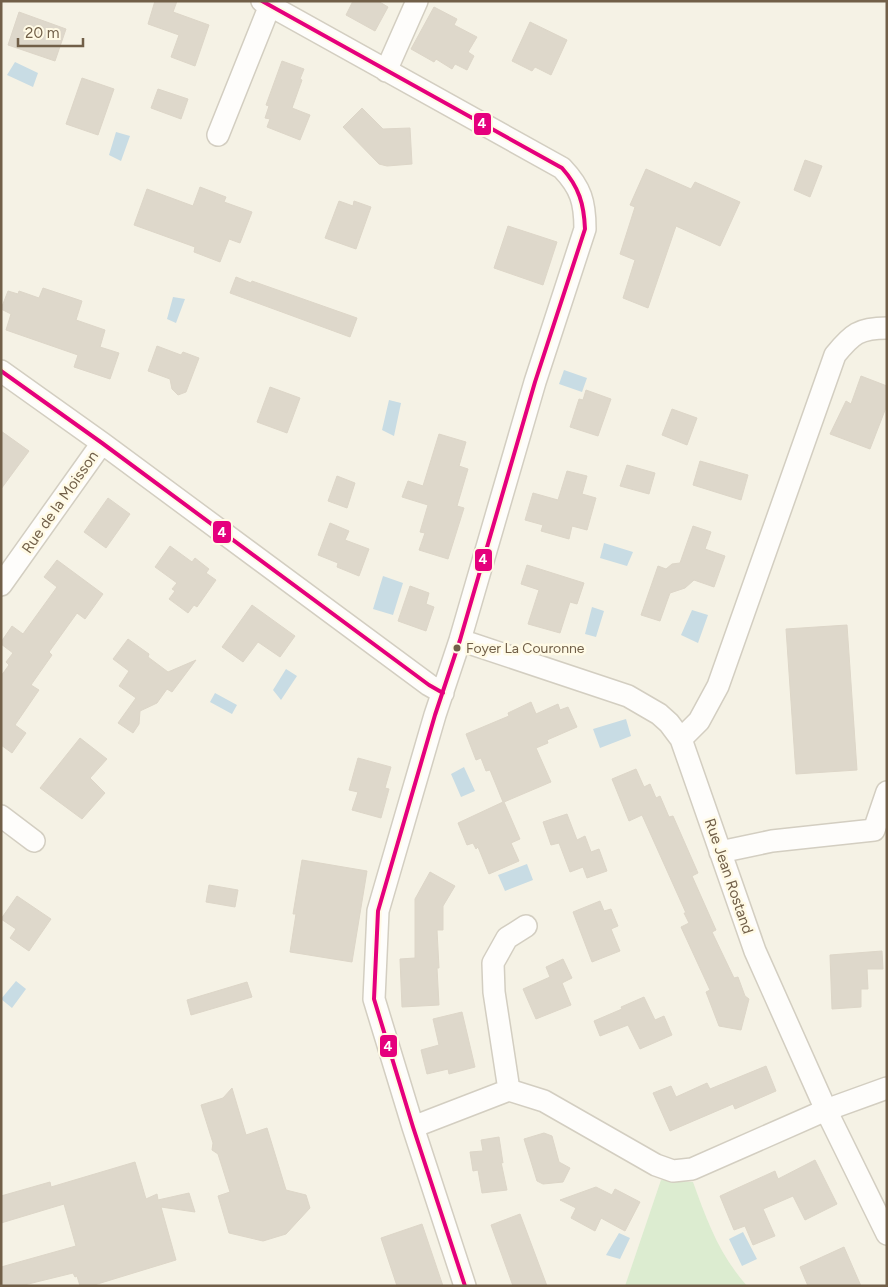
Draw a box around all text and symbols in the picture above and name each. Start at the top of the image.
scale bar [18,15,82,47]
text: 20 m [25,24,59,42]
line badge: 4 [473,112,492,136]
text: 4 [478,115,487,132]
street label: Rue de la Moisson [18,447,102,557]
line badge: 4 [212,520,232,544]
text: 4 [218,524,227,541]
line badge: 4 [474,548,493,572]
text: 4 [479,551,488,568]
place label: Foyer La Couronne [466,640,585,657]
marker: Foyer La Couronne [452,643,462,653]
street label: Rue Jean Rostand [701,816,757,936]
line badge: 4 [379,1034,398,1058]
text: 4 [384,1038,393,1055]

